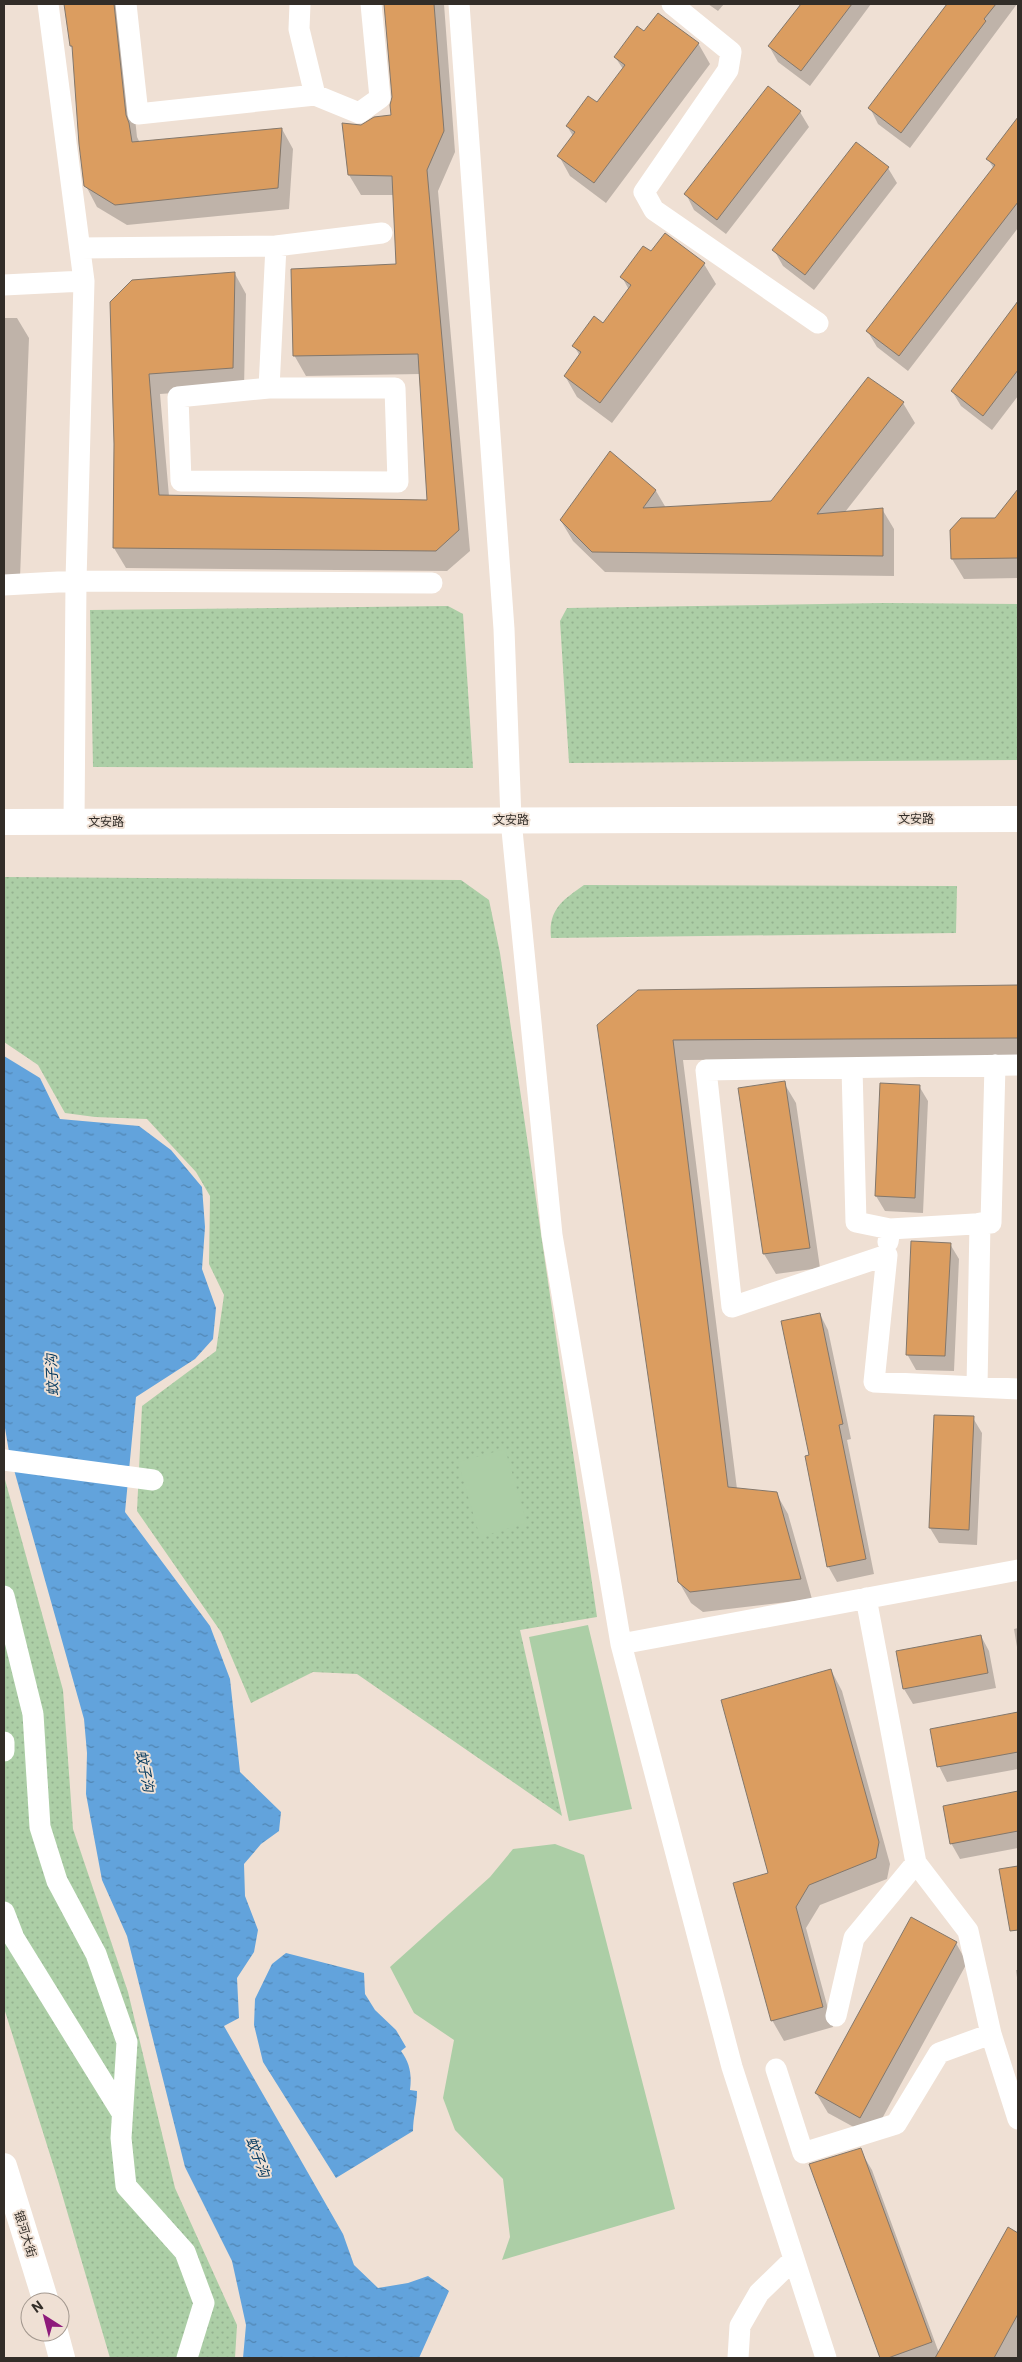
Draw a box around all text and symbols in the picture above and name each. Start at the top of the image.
street label: 文安路 [898,812,934,826]
street label: 文安路 [493,813,529,827]
street label: 文安路 [88,815,124,829]
water label: 蚊子沟 [43,1352,61,1396]
water label: 蚊子沟 [133,1749,157,1795]
water label: 蚊子沟 [243,2135,273,2181]
street label: 银河大街 [11,2209,39,2259]
north arrow [20,2292,70,2342]
text: N [29,2297,46,2316]

